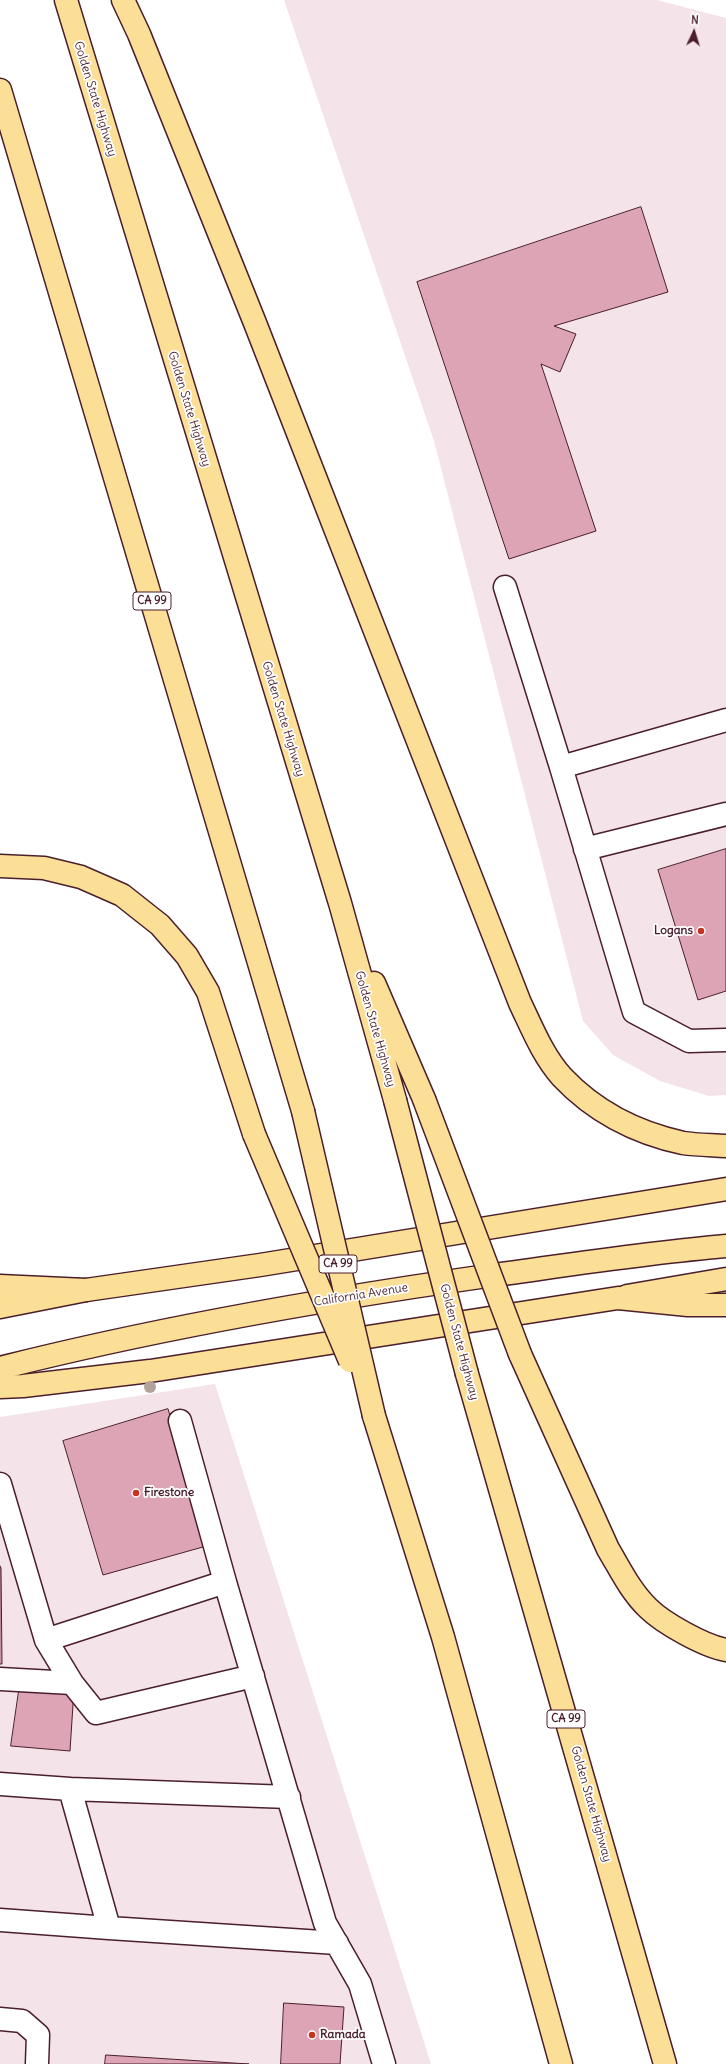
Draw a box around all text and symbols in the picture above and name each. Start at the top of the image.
north arrow [674,12,714,52]
text: N [691,13,699,27]
street label: Golden State Highway [71,40,119,158]
street label: Golden State Highway [165,350,213,468]
road number: CA 99 [133,592,171,610]
street label: Golden State Highway [259,660,307,778]
place label: Logans [654,924,693,938]
marker: Logans [696,926,706,936]
street label: Golden State Highway [352,969,398,1089]
road number: CA 99 [319,1255,357,1273]
street label: California Avenue [313,1280,409,1310]
street label: Golden State Highway [437,1282,481,1402]
place label: Firestone [144,1486,194,1500]
marker: Firestone [131,1488,141,1498]
road number: CA 99 [547,1710,585,1728]
street label: Golden State Highway [568,1744,614,1864]
place label: Ramada [320,2028,366,2042]
marker: Ramada [307,2030,317,2040]

